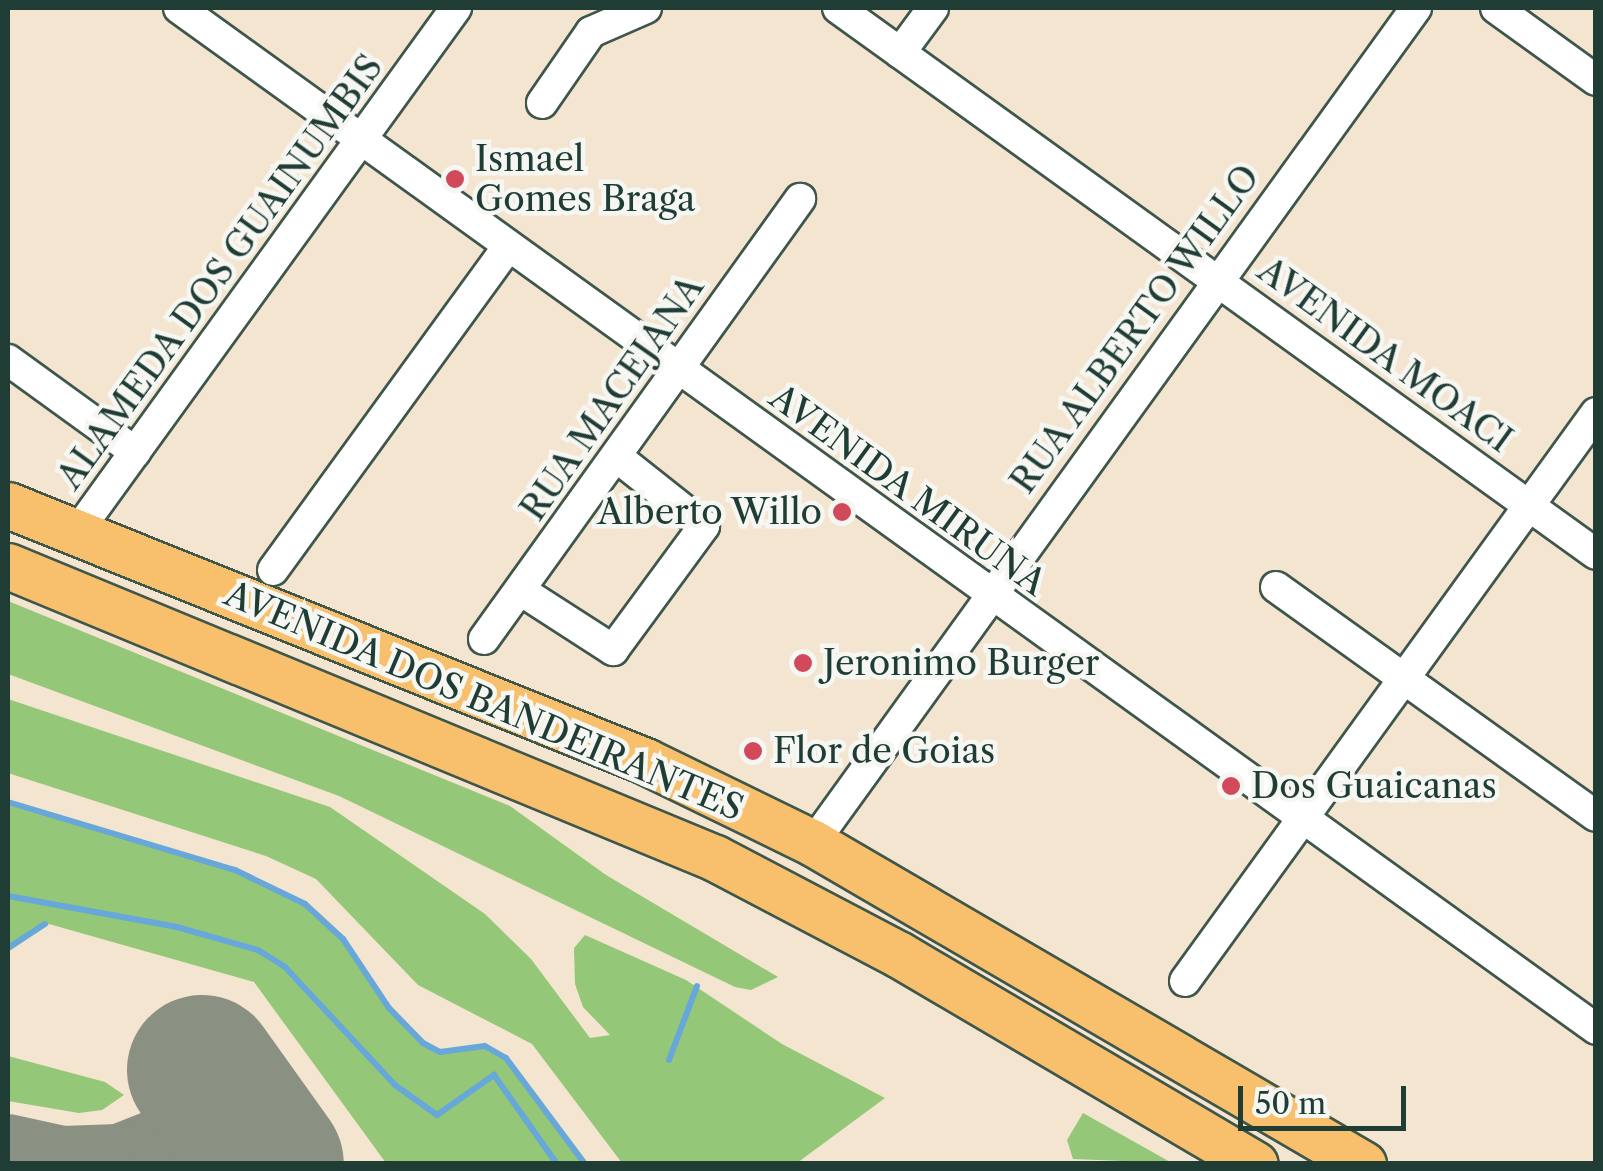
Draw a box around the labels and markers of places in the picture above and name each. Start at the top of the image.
place label: Ismael Gomes Braga [475,138,696,220]
marker: Ismael Gomes Braga [444,168,466,190]
place label: Alberto Willo [596,491,822,533]
marker: Alberto Willo [831,501,853,523]
place label: Jeronimo Burger [823,642,1099,684]
marker: Jeronimo Burger [792,652,814,674]
place label: Flor de Goias [773,730,996,772]
marker: Flor de Goias [742,740,764,762]
place label: Dos Guaicanas [1251,765,1497,807]
marker: Dos Guaicanas [1220,775,1242,797]

